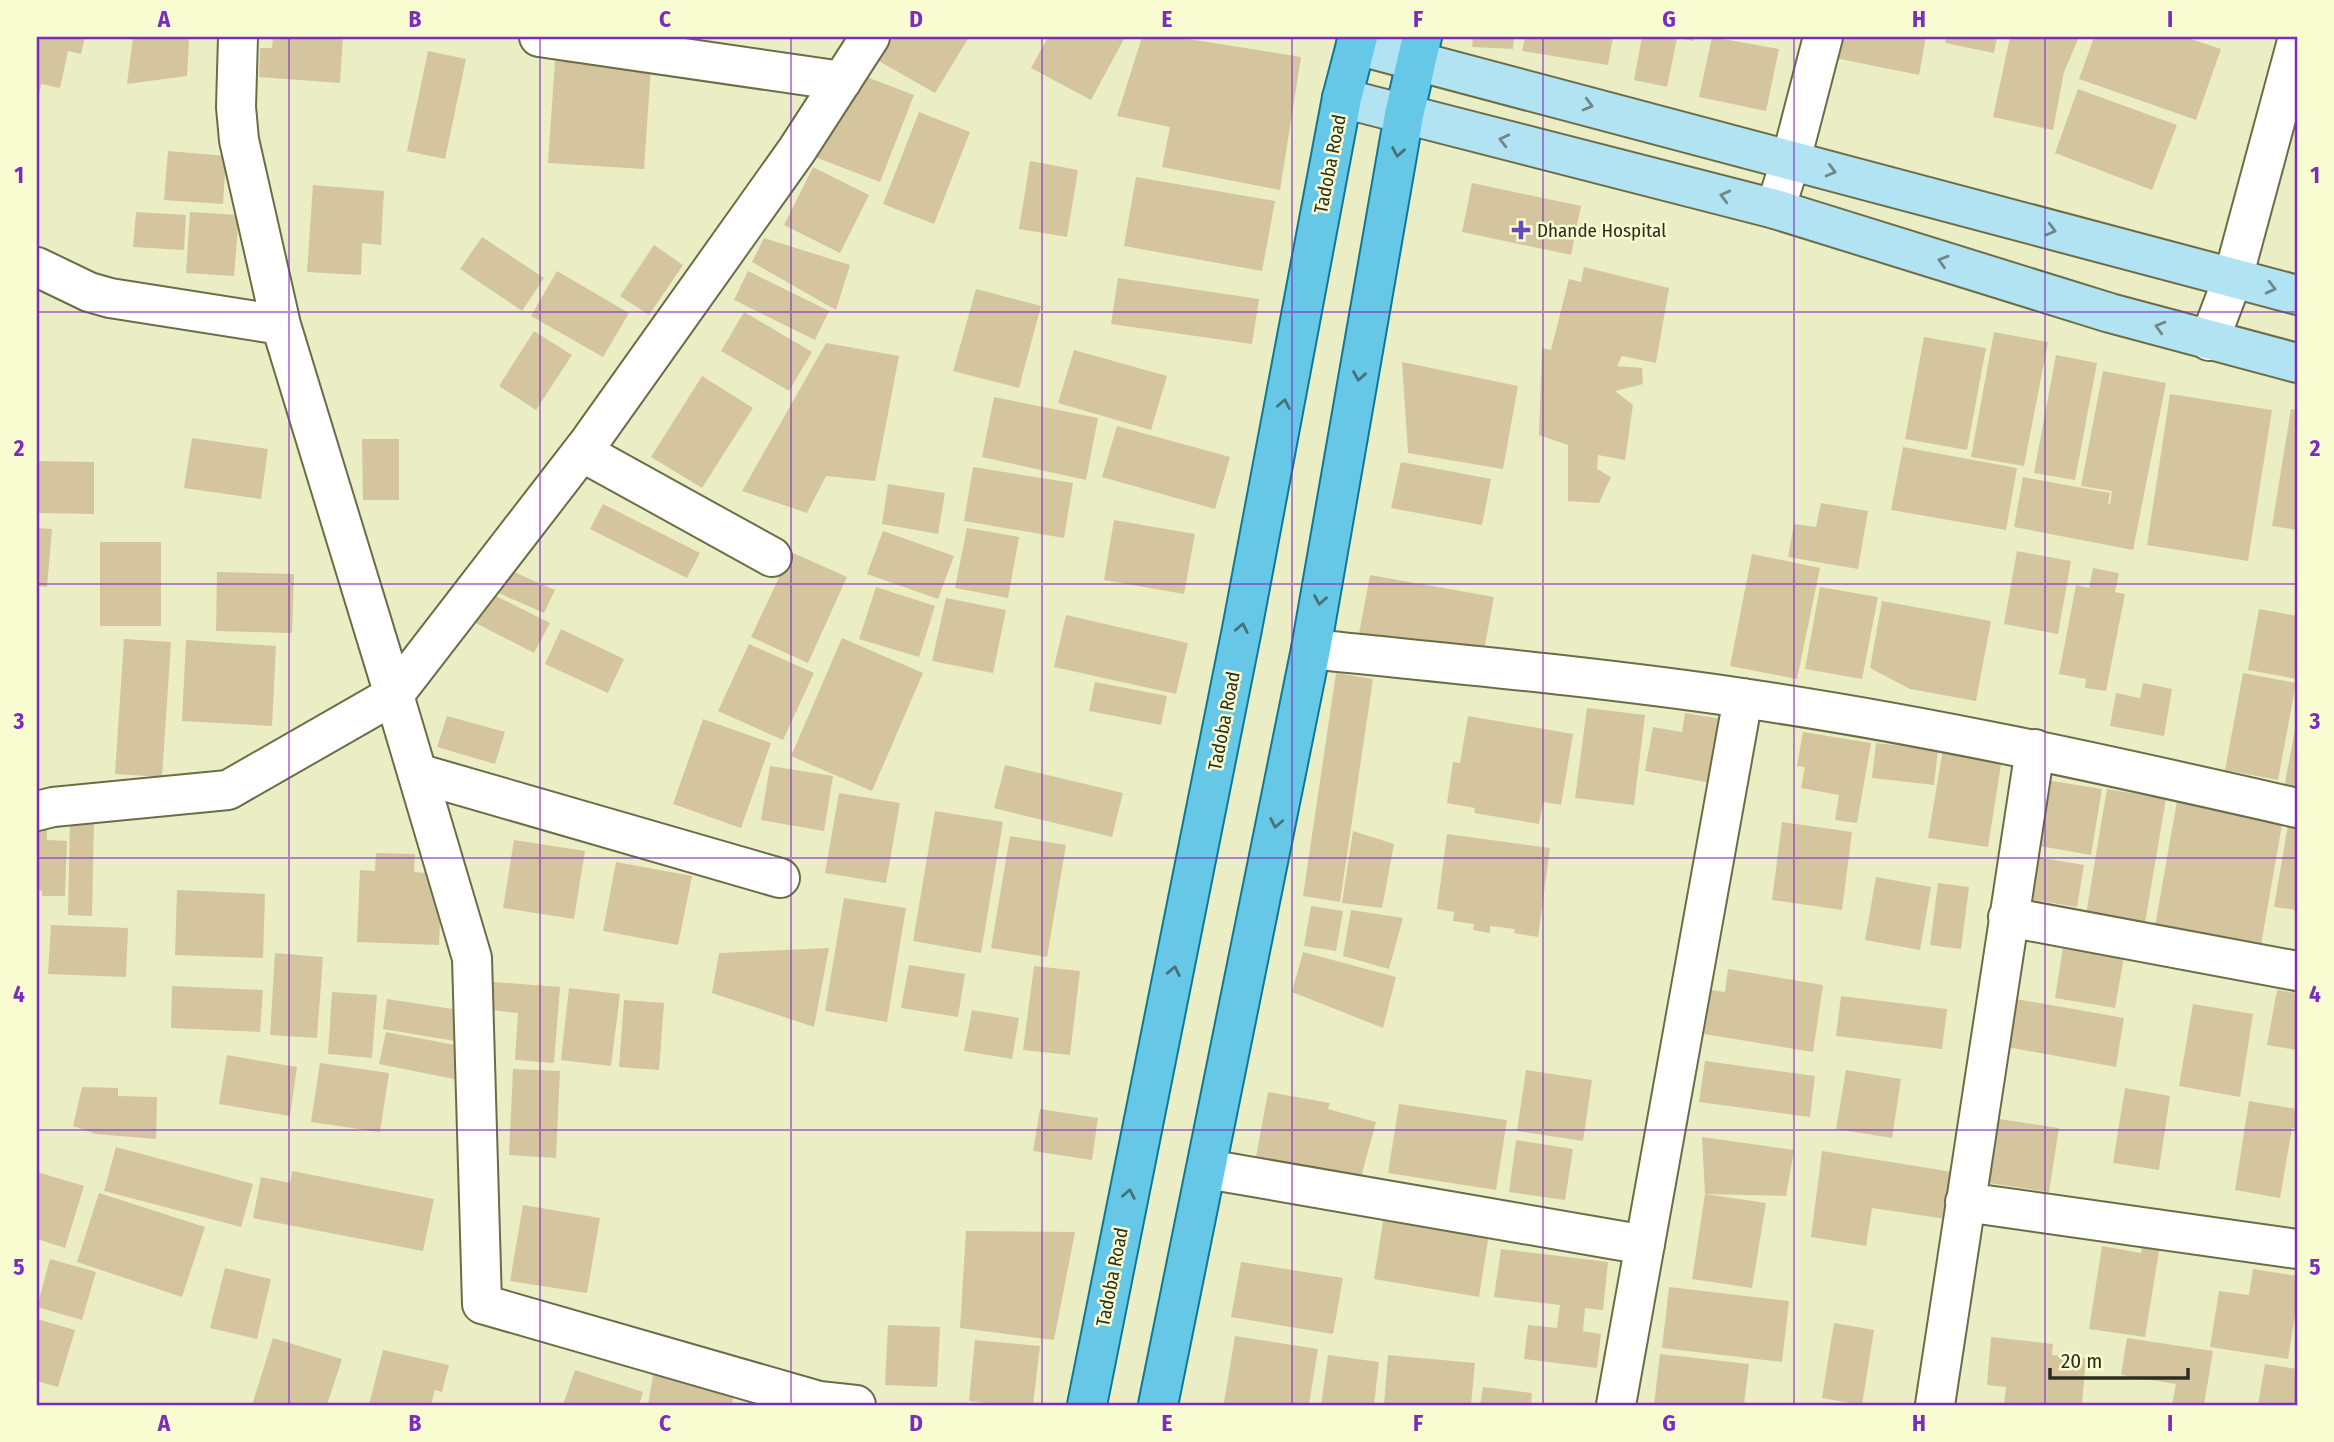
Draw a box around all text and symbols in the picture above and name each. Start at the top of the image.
text: A [157,5,171,33]
text: B [409,5,422,33]
text: C [659,5,671,33]
text: D [909,5,923,33]
text: E [1162,5,1173,33]
text: F [1413,5,1423,33]
text: G [1662,5,1676,33]
text: H [1912,5,1926,33]
text: I [2167,5,2173,33]
one-way arrow [1581,97,1593,112]
street label: Tadoba Road [1309,113,1351,215]
one-way arrow [1498,134,1510,148]
one-way arrow [1391,146,1406,157]
text: 1 [14,161,24,189]
text: 1 [2310,161,2320,189]
one-way arrow [1825,163,1837,177]
one-way arrow [1719,190,1731,204]
place label: Dhande Hospital [1537,219,1666,242]
marker: Dhande Hospital [1511,220,1531,240]
one-way arrow [2045,221,2057,236]
one-way arrow [1937,254,1949,269]
one-way arrow [2265,280,2277,294]
one-way arrow [2154,321,2166,336]
one-way arrow [1352,370,1367,382]
one-way arrow [1276,398,1291,410]
text: 2 [13,434,25,462]
text: 2 [2309,434,2321,462]
one-way arrow [1313,594,1328,606]
one-way arrow [1234,622,1249,634]
street label: Tadoba Road [1203,670,1245,772]
text: 3 [13,707,25,735]
text: 3 [2309,707,2321,735]
one-way arrow [1269,817,1284,829]
one-way arrow [1165,965,1180,977]
text: 4 [13,980,25,1008]
text: 4 [2309,980,2321,1008]
one-way arrow [1121,1188,1136,1200]
street label: Tadoba Road [1091,1226,1133,1328]
text: 5 [13,1253,25,1281]
text: 5 [2309,1253,2321,1281]
scale bar [2050,1337,2189,1381]
text: 20 m [2061,1348,2102,1374]
text: A [157,1409,171,1437]
text: B [409,1409,422,1437]
text: C [659,1409,671,1437]
text: D [909,1409,923,1437]
text: E [1162,1409,1173,1437]
text: F [1413,1409,1423,1437]
text: G [1662,1409,1676,1437]
text: H [1912,1409,1926,1437]
text: I [2167,1409,2173,1437]

